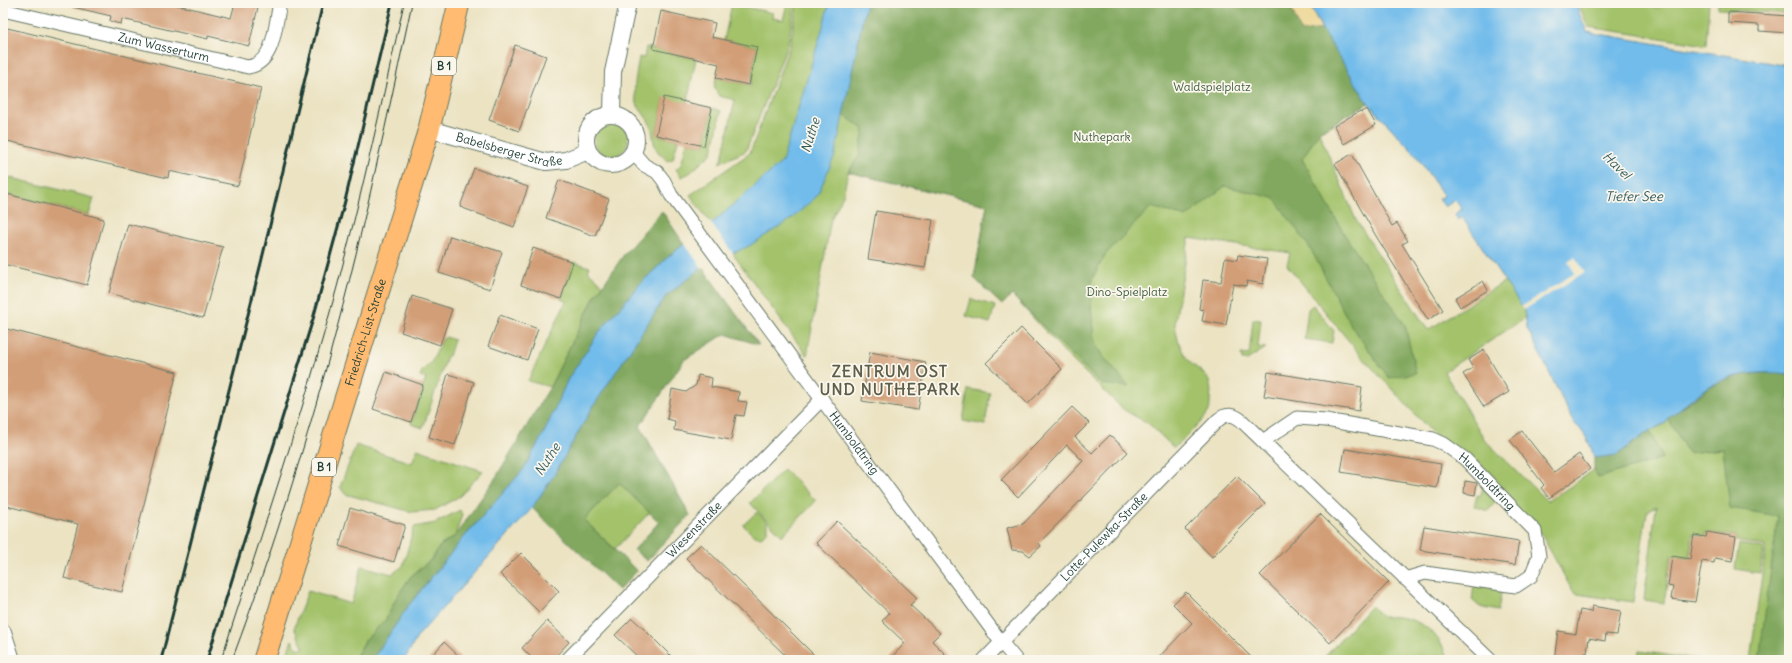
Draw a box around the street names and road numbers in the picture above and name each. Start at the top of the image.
street label: Zum Wasserturm [117,29,211,65]
road number: B 1 [432,57,456,75]
street label: Babelsberger Straße [454,129,563,170]
street label: Friedrich-List-Straße [342,277,389,388]
street label: Humboldtring [826,408,883,477]
street label: Humboldtring [1456,449,1519,513]
road number: B 1 [312,458,336,476]
street label: Lotte-Pulewka-Straße [1057,489,1150,584]
street label: Wiesenstraße [663,498,725,561]

